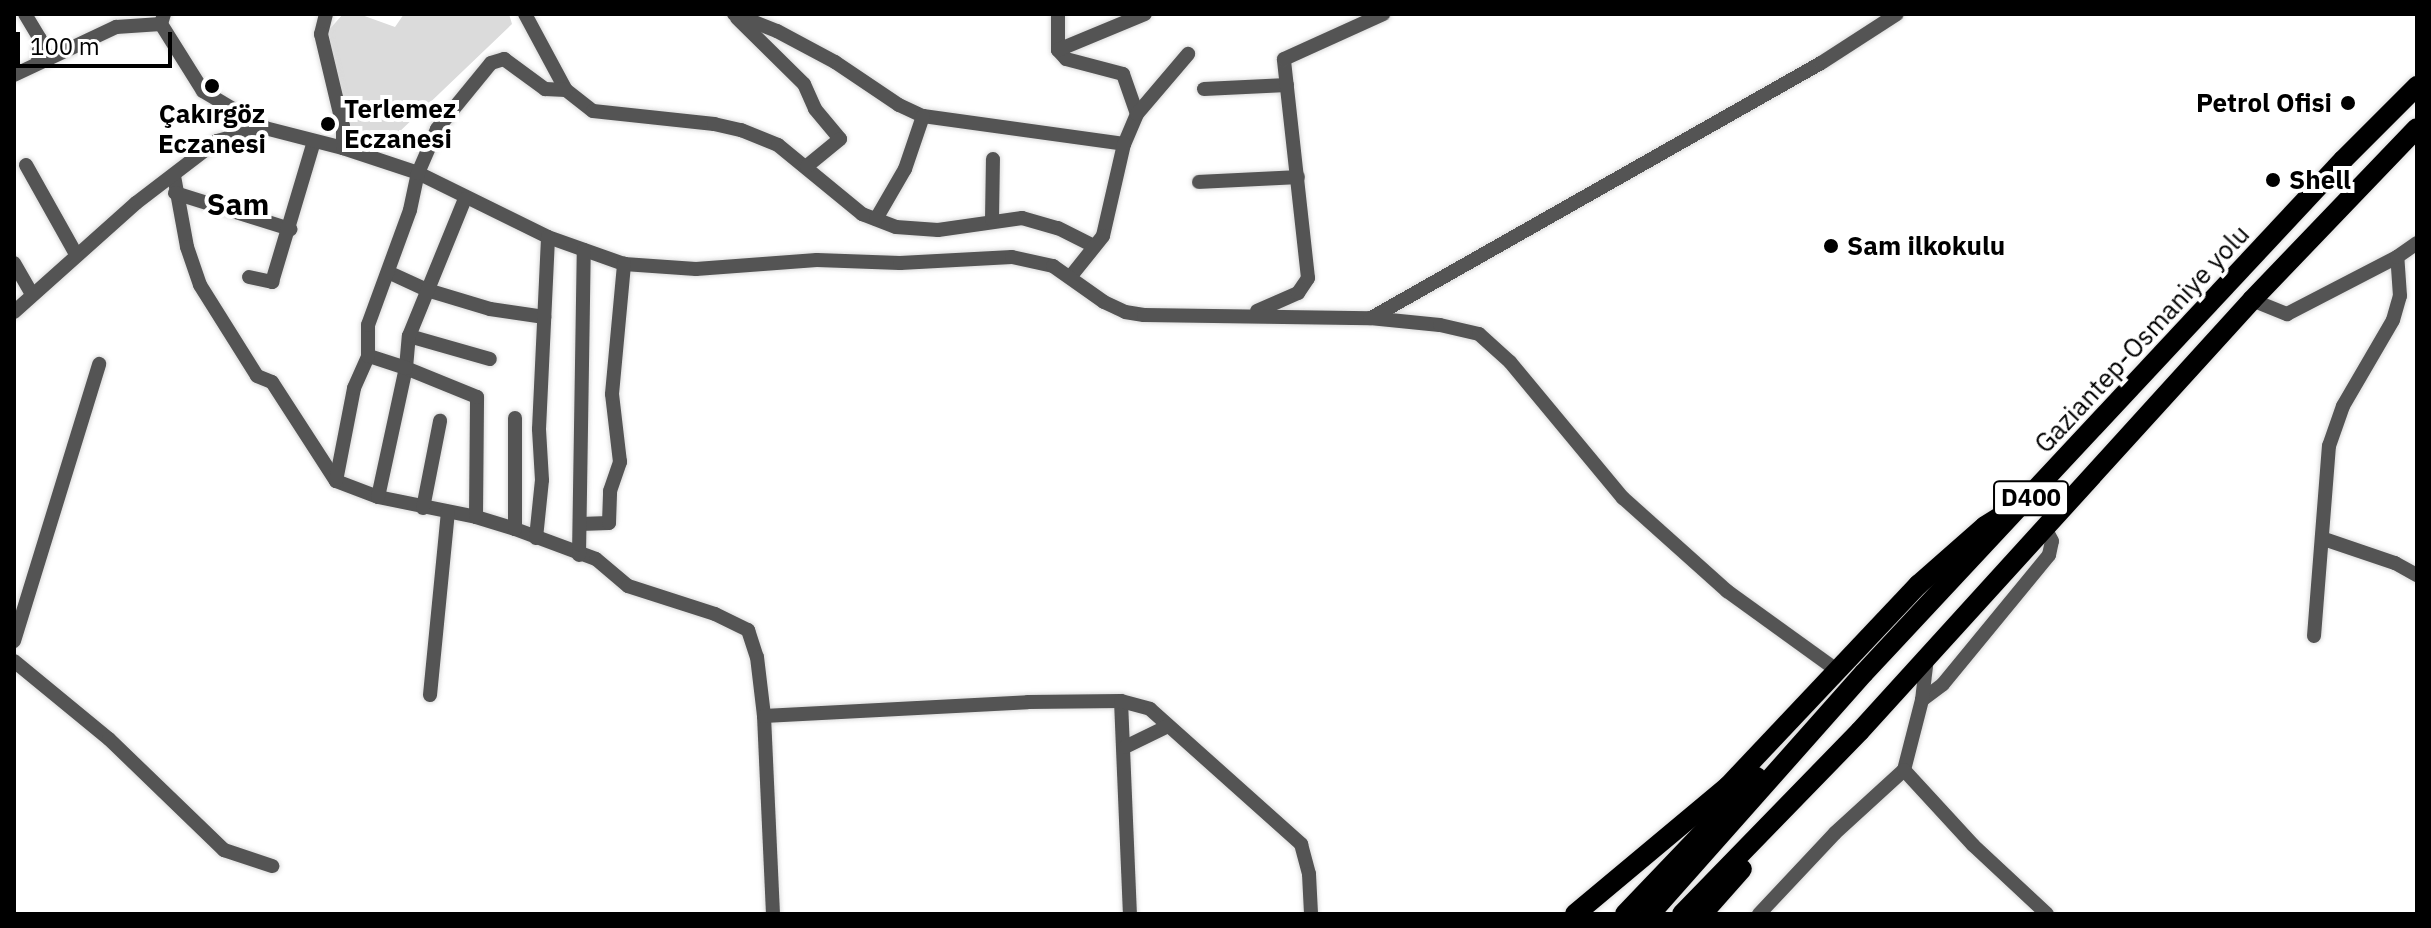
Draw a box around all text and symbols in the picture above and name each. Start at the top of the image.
scale bar [20,16,176,66]
text: 100 m [30,30,100,62]
marker: Çakırgöz Eczanesi [203,77,221,95]
place label: Petrol Ofisi [2196,87,2332,119]
place label: Terlemez Eczanesi [344,93,456,154]
marker: Petrol Ofisi [2339,94,2357,112]
place label: Çakırgöz Eczanesi [158,98,266,160]
marker: Terlemez Eczanesi [319,115,337,133]
place label: Shell [2289,164,2351,196]
marker: Shell [2264,171,2282,189]
district label: Sam [207,186,269,222]
street label: Gaziantep-Osmaniye yolu [2028,219,2256,459]
place label: Sam ilkokulu [1847,230,2005,262]
marker: Sam ilkokulu [1822,237,1840,255]
road number: D400 [1993,478,2069,518]

